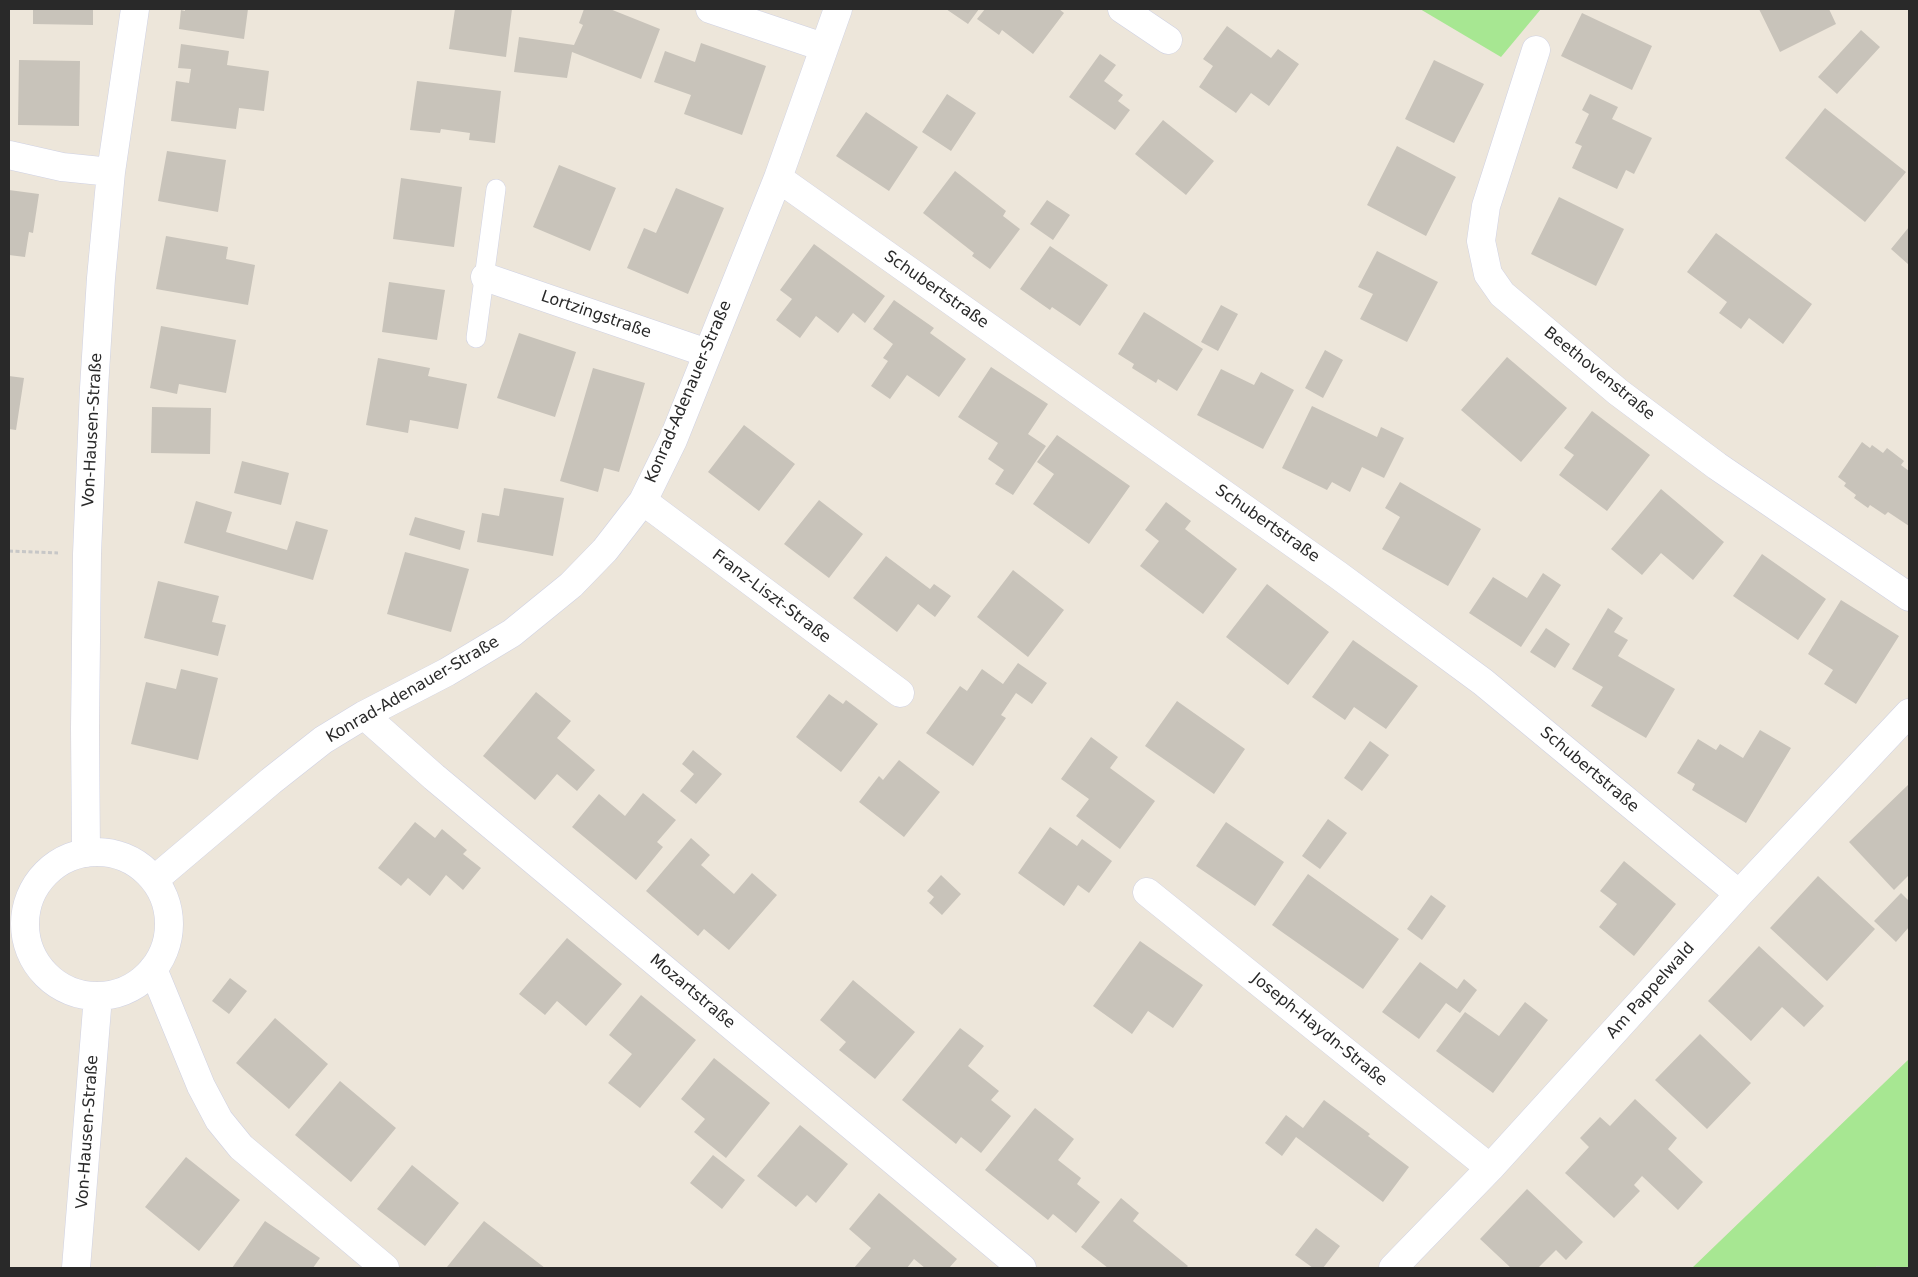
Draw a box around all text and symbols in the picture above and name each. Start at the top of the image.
street label: Schubertstraße [880,247,992,333]
street label: Lortzingstraße [538,287,654,343]
street label: Konrad-Adenauer-Straße [642,298,736,486]
street label: Beethovenstraße [1540,323,1658,425]
street label: Von-Hausen-Straße [79,352,107,508]
street label: Schubertstraße [1211,481,1323,567]
street label: Franz-Liszt-Straße [708,546,834,648]
street label: Konrad-Adenauer-Straße [323,633,503,747]
street label: Schubertstraße [1536,723,1642,817]
street label: Am Pappelwald [1603,939,1699,1043]
street label: Mozartstraße [645,951,739,1033]
street label: Joseph-Haydn-Straße [1247,969,1391,1091]
street label: Von-Hausen-Straße [73,1054,103,1210]

